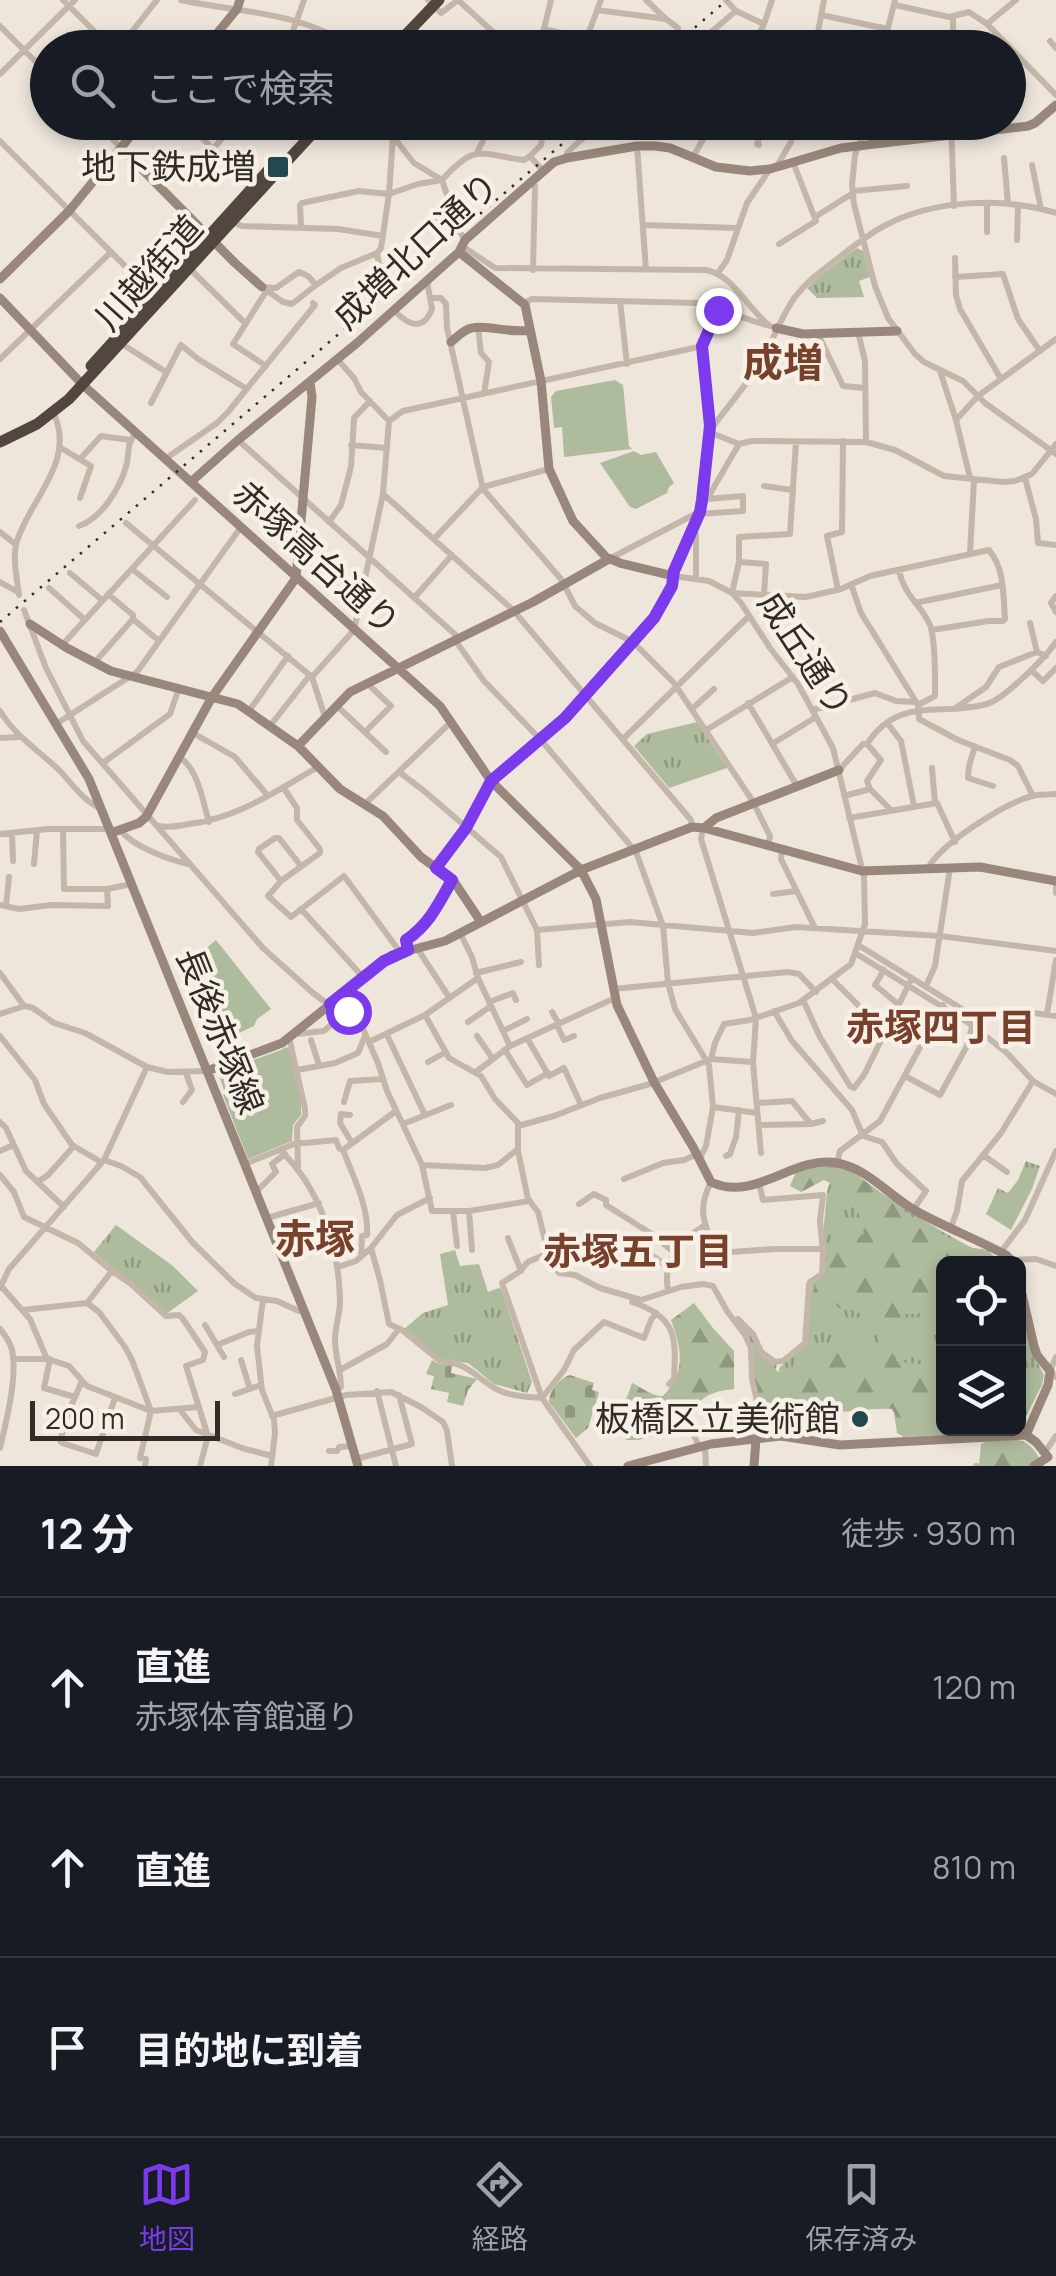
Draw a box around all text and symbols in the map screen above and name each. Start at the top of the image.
search box [30,30,1026,140]
icon: search [65,58,120,113]
text: ここで検索 [145,61,335,113]
place label: 地下鉄成増 [81,142,256,190]
marker: 地下鉄成増 [265,154,291,180]
street label: 成増北口通り [322,161,508,339]
street label: 川越街道 [84,204,213,340]
route end [696,288,742,334]
district label: 成増 [743,334,823,389]
street label: 赤塚高台通り [223,469,411,645]
street label: 成丘通り [748,582,864,725]
street label: 長後赤塚線 [166,940,276,1121]
route start [326,989,372,1035]
district label: 赤塚四丁目 [846,1000,1036,1052]
district label: 赤塚 [275,1210,355,1265]
district label: 赤塚五丁目 [543,1224,733,1276]
map controls [936,1256,1026,1436]
button: locate [936,1256,1026,1346]
button: layers [936,1346,1026,1436]
place label: 板橋区立美術館 [595,1394,840,1442]
scale bar [30,1396,220,1440]
text: 200 m [45,1399,124,1437]
marker: 板橋区立美術館 [849,1408,871,1430]
text: 12 分 [40,1504,134,1562]
text: 徒歩 · 930 m [841,1511,1016,1555]
text: 直進 [135,1639,211,1691]
icon: ahead [40,1660,95,1715]
text: 120 m [932,1665,1016,1709]
text: 赤塚体育館通り [135,1694,359,1738]
icon: ahead [40,1840,95,1895]
text: 直進 [135,1843,211,1895]
text: 810 m [932,1845,1016,1889]
icon: arrive [40,2020,95,2075]
text: 目的地に到着 [135,2023,363,2075]
tab: 地図 [139,2157,195,2257]
tab: 経路 [472,2157,528,2257]
tab: 保存済み [805,2157,917,2257]

